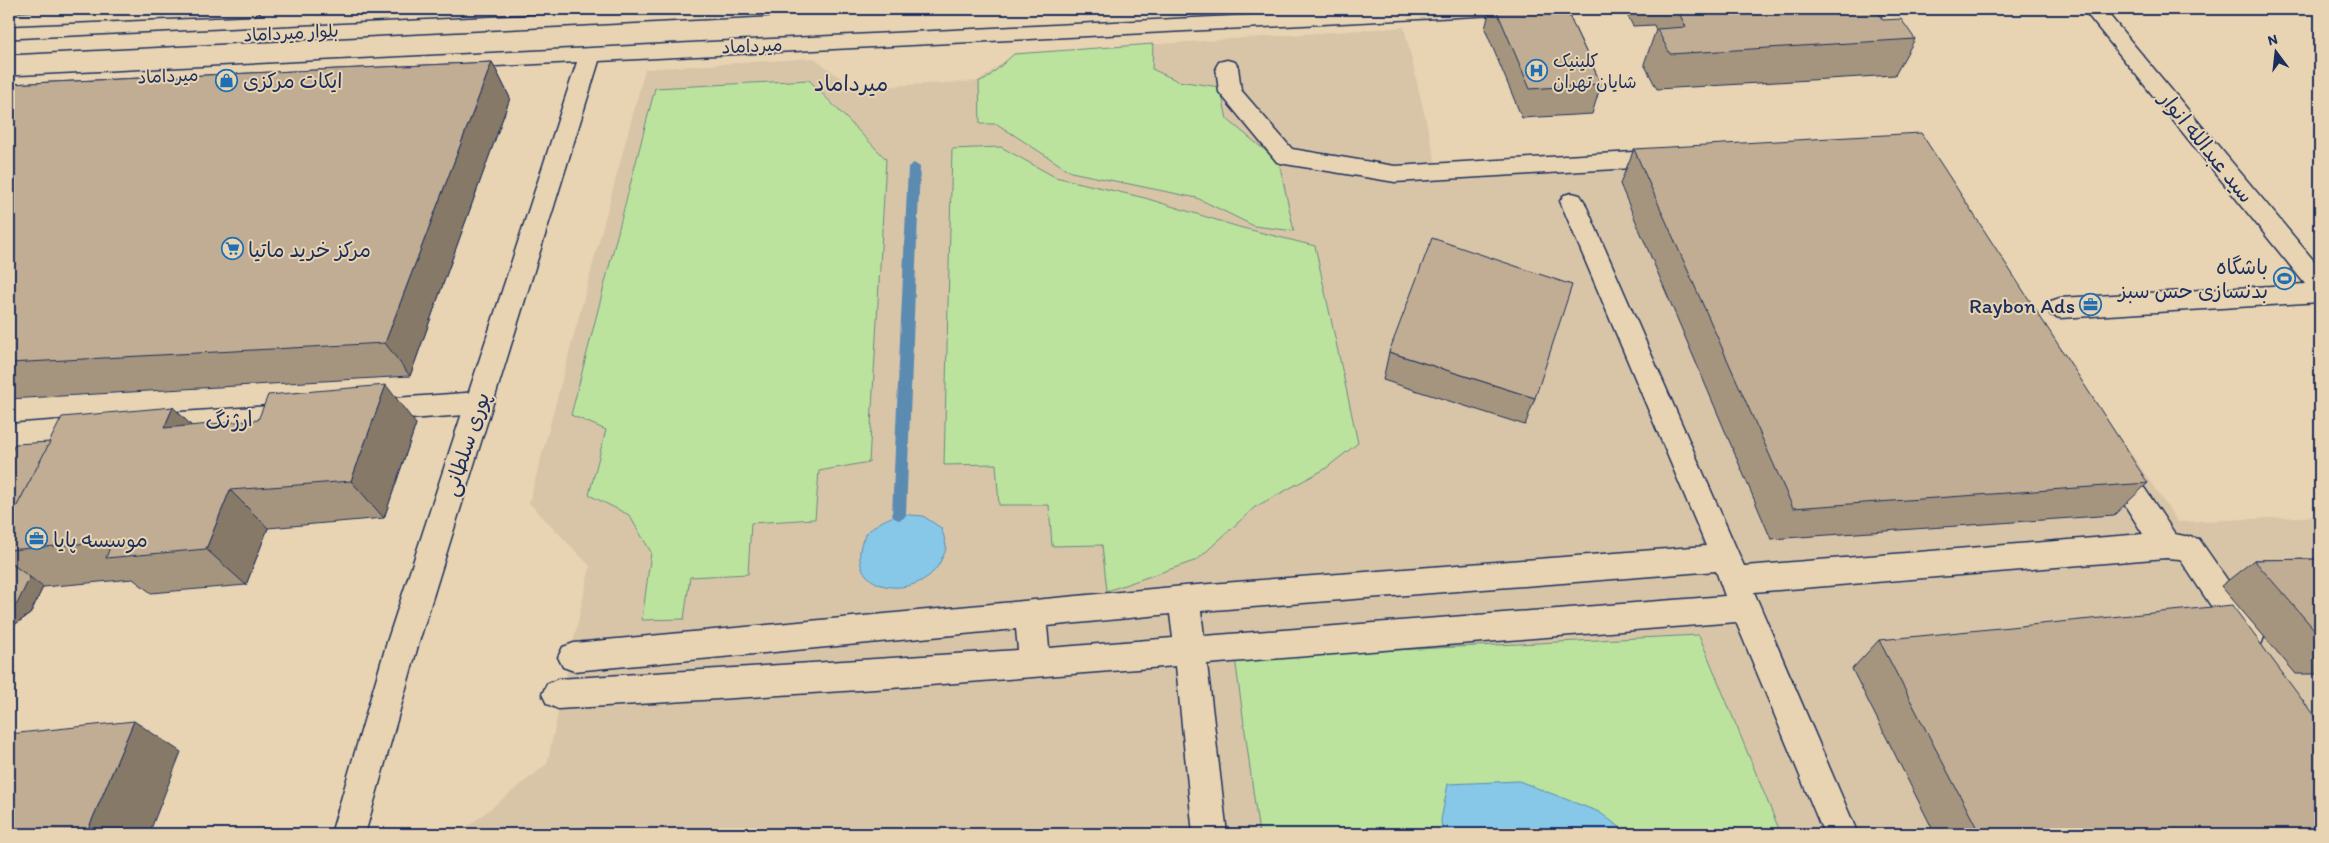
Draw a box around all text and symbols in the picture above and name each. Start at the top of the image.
street label: بلوار میرداماد [243,20,339,46]
north arrow [2252,28,2302,78]
text: N [2266,30,2280,49]
street label: میرداماد [721,33,783,59]
place label: کلینیک شایان تهران [1553,50,1637,93]
hospital icon: کلینیک شایان تهران [1525,59,1549,83]
street label: میرداماد [137,63,199,89]
shop icon: ایکات مرکزی [215,68,239,92]
place label: ایکات مرکزی [243,68,343,93]
district label: میرداماد [814,70,888,97]
street label: سید عبدالله انوار [2153,85,2259,208]
supermarket icon: مرکز خرید ماتیا [220,237,244,261]
place label: مرکز خرید ماتیا [248,237,371,262]
place label: باشگاه بدنسازی حس سبز [2116,254,2268,304]
sports icon: باشگاه بدنسازی حس سبز [2272,266,2296,290]
place label: Raybon Ads [1969,293,2075,318]
office icon: Raybon Ads [2079,293,2103,317]
street label: پوری سلطانی [438,389,496,500]
street label: ارژنگ [204,406,254,434]
office icon: موسسه پایا [25,527,49,551]
place label: موسسه پایا [53,527,148,554]

